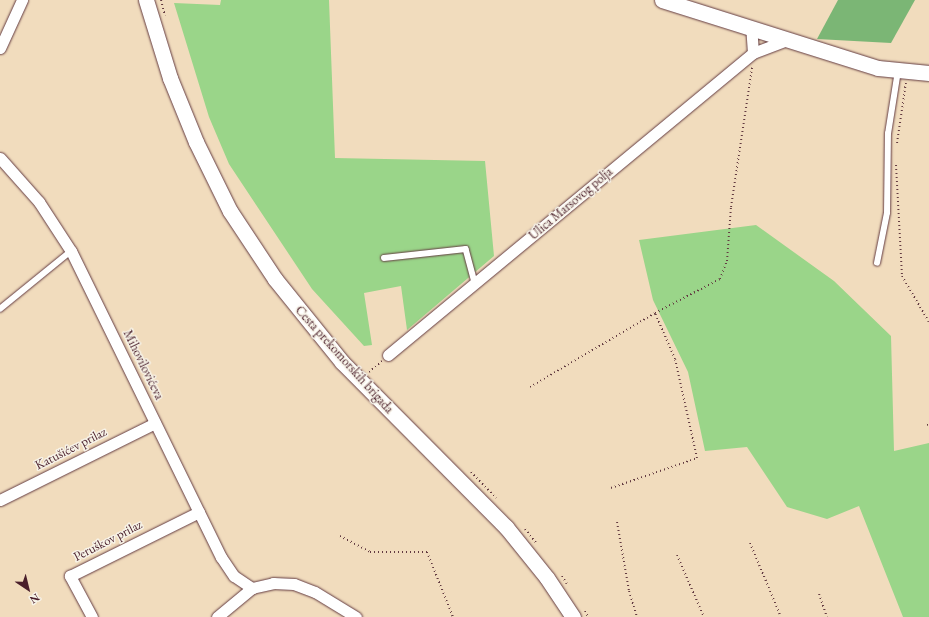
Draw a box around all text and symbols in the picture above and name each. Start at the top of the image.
street label: Ulica Marsovog polja [526,164,616,244]
street label: Cesta prekomorskih brigada [292,303,396,417]
street label: Mihovilovićeva [119,328,167,402]
street label: Katušićev prilaz [33,424,109,474]
street label: Peruškov prilaz [71,517,145,565]
north arrow [8,569,48,609]
text: N [27,591,43,607]

